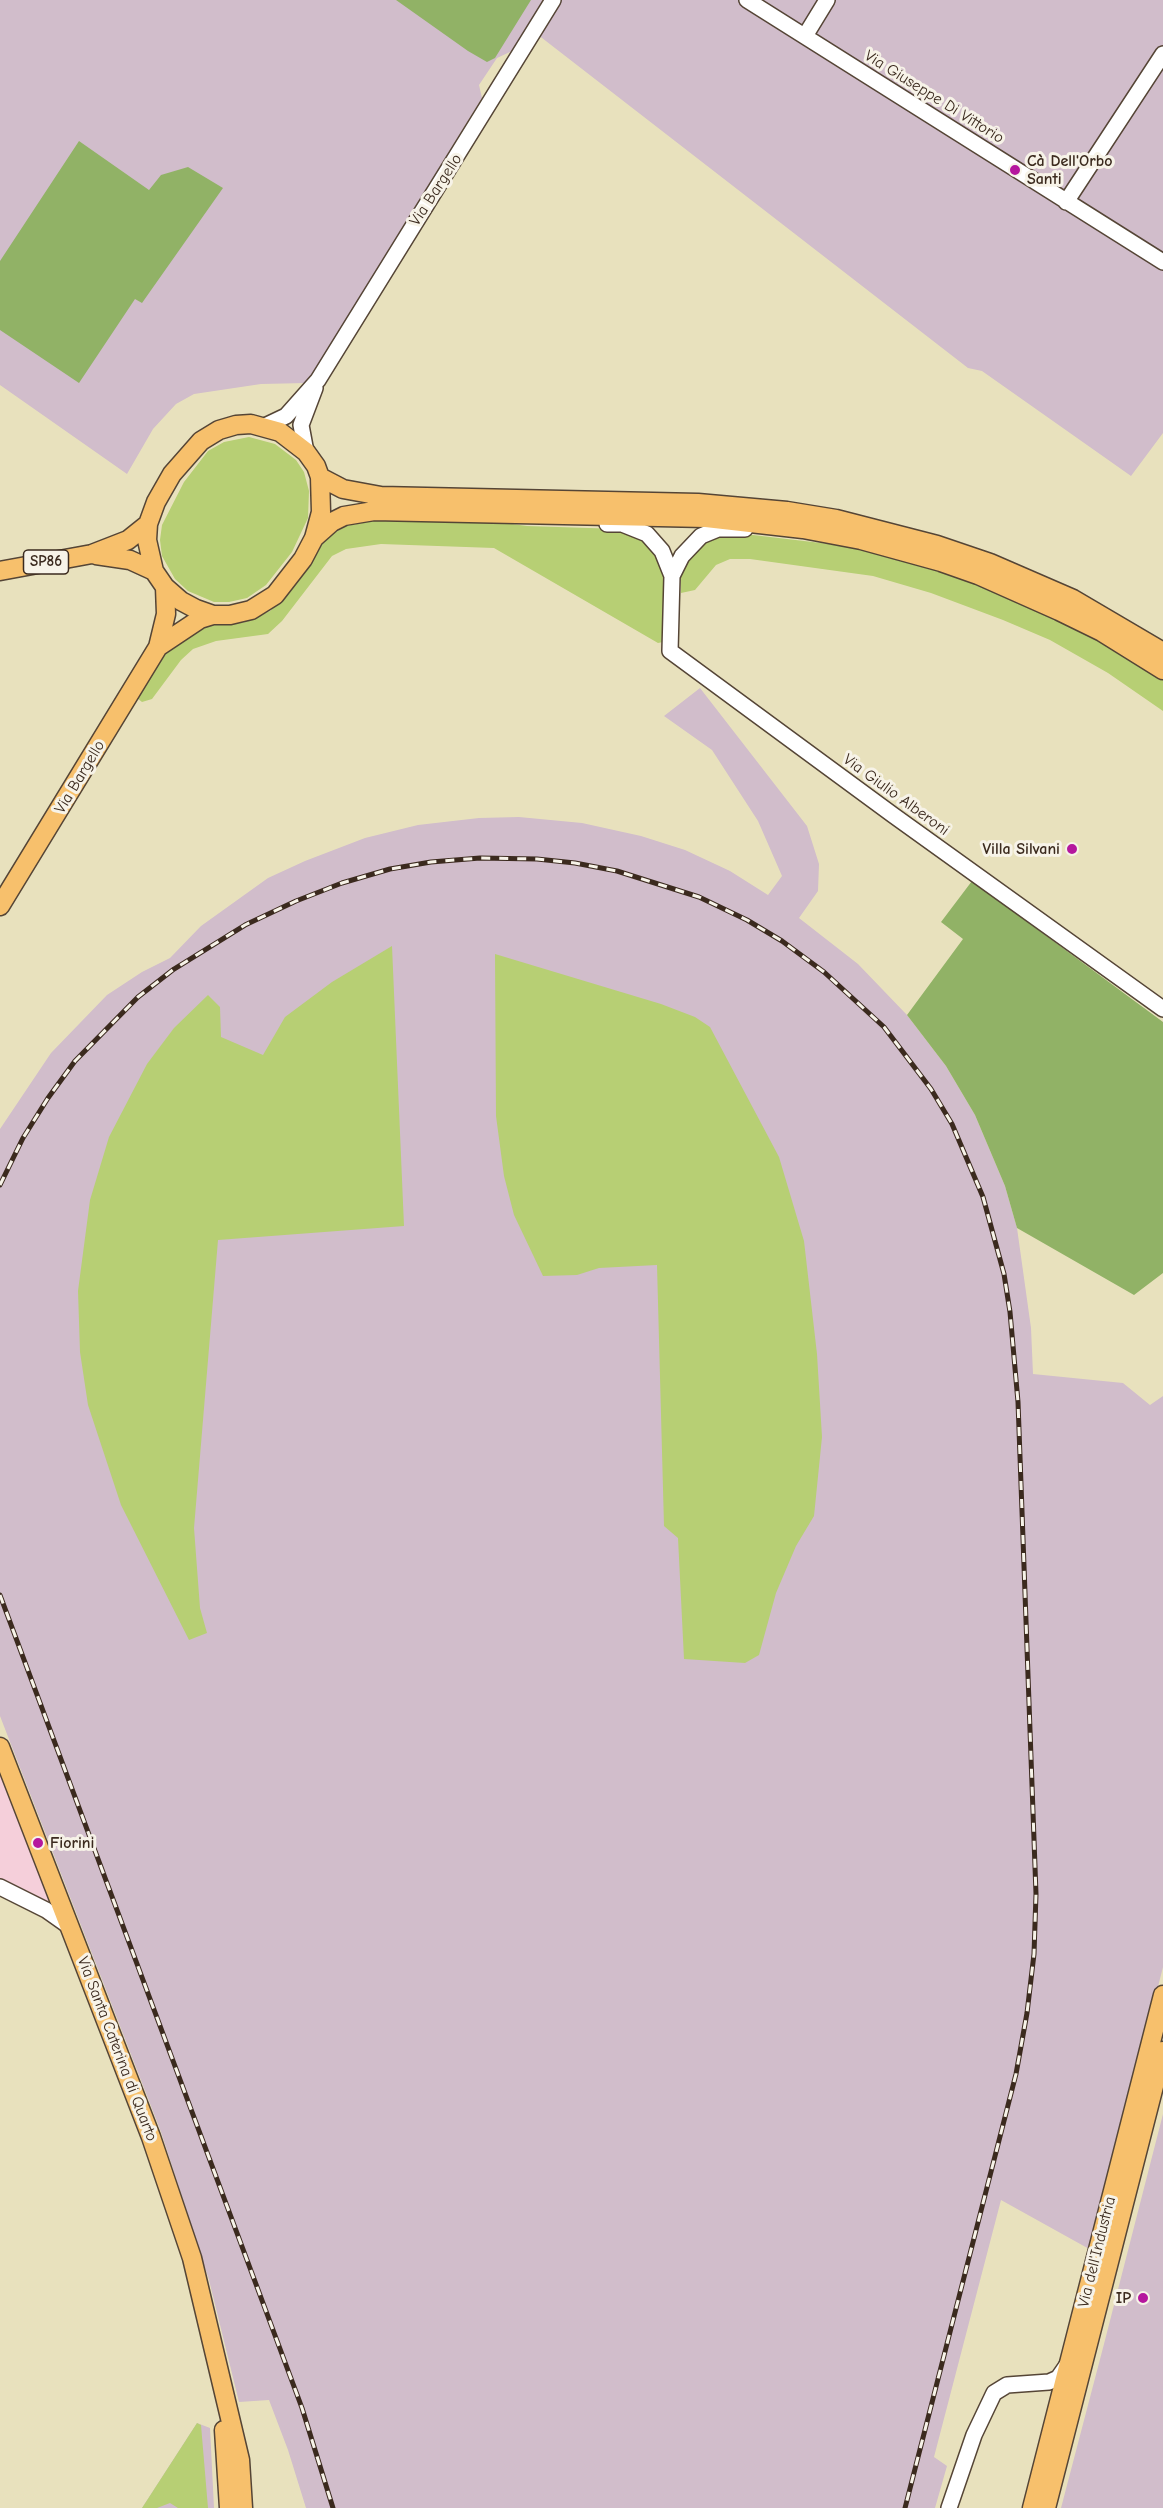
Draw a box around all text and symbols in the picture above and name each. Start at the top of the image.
street label: Via Giuseppe Di Vittorio [861,46,1007,148]
street label: Via Bargello [406,150,466,230]
place label: Cà Dell'Orbo Santi [1027,151,1112,189]
marker: Cà Dell'Orbo Santi [1008,163,1022,177]
road number: SP86 [24,550,68,574]
street label: Via Bargello [51,737,109,817]
street label: Via Giulio Alberoni [839,750,953,840]
place label: Villa Silvani [982,839,1060,859]
marker: Villa Silvani [1065,842,1079,856]
place label: Fiorini [50,1833,94,1853]
marker: Fiorini [31,1836,45,1850]
street label: Via Santa Caterina di Quarto [73,1954,161,2144]
street label: Via dell'Industria [1074,2195,1120,2309]
place label: IP [1116,2288,1131,2308]
marker: IP [1136,2291,1150,2305]

